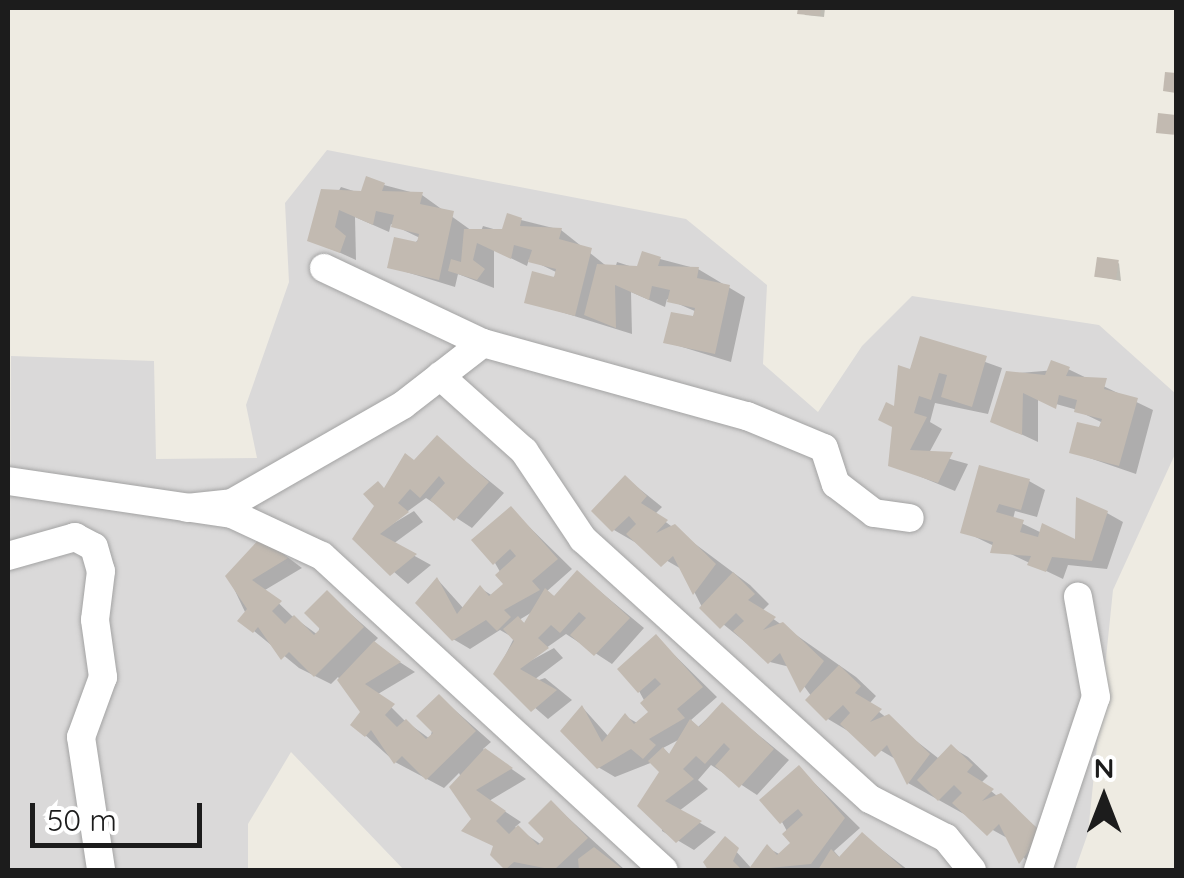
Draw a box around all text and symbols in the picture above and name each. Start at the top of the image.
north arrow [1054,748,1154,848]
text: N [1094,750,1114,785]
scale bar [35,783,208,845]
text: 50 m [47,801,117,839]

